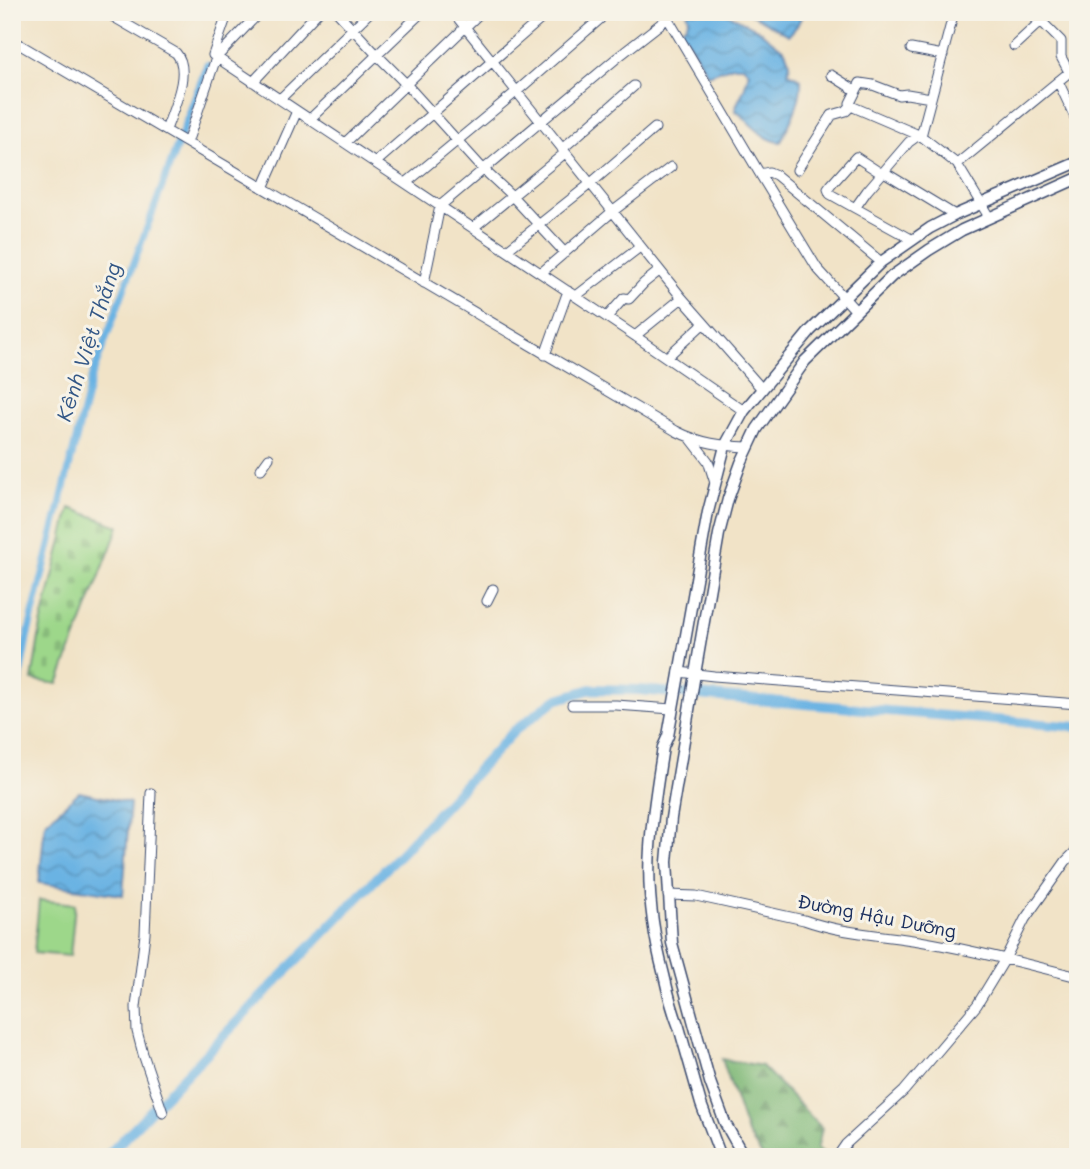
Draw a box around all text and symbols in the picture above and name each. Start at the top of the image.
water label: Kênh Việt Thắng [49,259,126,425]
street label: Đường Hậu Dưỡng [796,888,959,943]

